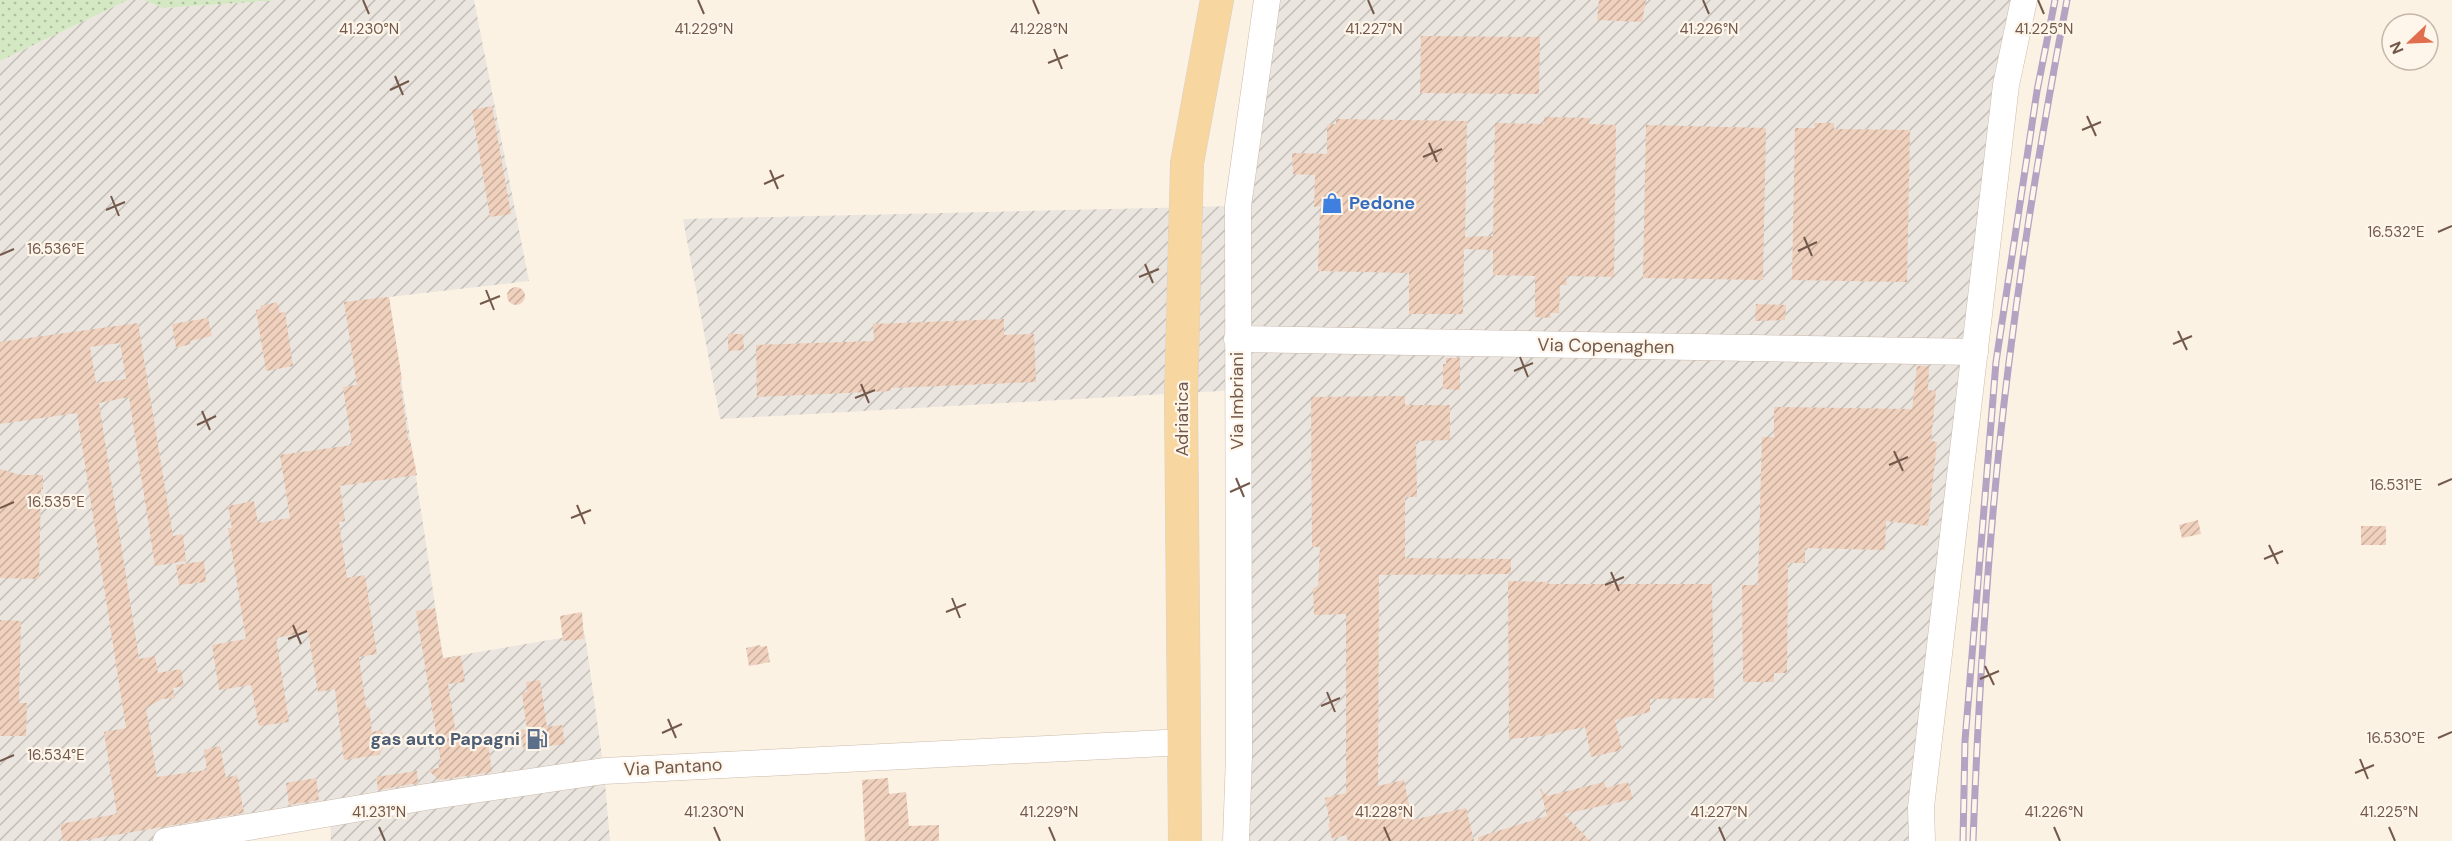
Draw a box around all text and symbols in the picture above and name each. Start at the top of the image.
north arrow [2380,12,2440,72]
text: 41.230°N [339,19,399,39]
text: 41.229°N [675,19,733,39]
text: 41.228°N [1010,19,1068,39]
text: 41.227°N [1345,19,1403,39]
text: 41.226°N [1680,19,1738,39]
text: 41.225°N [2015,19,2073,39]
text: N [2385,38,2409,57]
shop icon: Pedone [1320,191,1344,215]
place label: Pedone [1349,191,1415,215]
text: 16.532°E [2368,222,2424,242]
text: 16.536°E [27,239,85,259]
street label: Via Copenaghen [1537,333,1675,359]
street label: Via Imbriani [1225,352,1249,450]
street label: Adriatica [1170,382,1194,456]
text: 16.531°E [2370,475,2422,495]
text: 16.535°E [27,492,85,512]
place label: gas auto Papagni [370,727,520,751]
fuel station icon: gas auto Papagni [525,727,549,751]
text: 16.530°E [2367,728,2425,748]
text: 16.534°E [27,745,85,765]
street label: Via Pantano [623,752,723,782]
text: 41.231°N [352,802,406,822]
text: 41.230°N [684,802,744,822]
text: 41.229°N [1020,802,1078,822]
text: 41.228°N [1355,802,1413,822]
text: 41.227°N [1690,802,1748,822]
text: 41.226°N [2025,802,2083,822]
text: 41.225°N [2360,802,2418,822]

